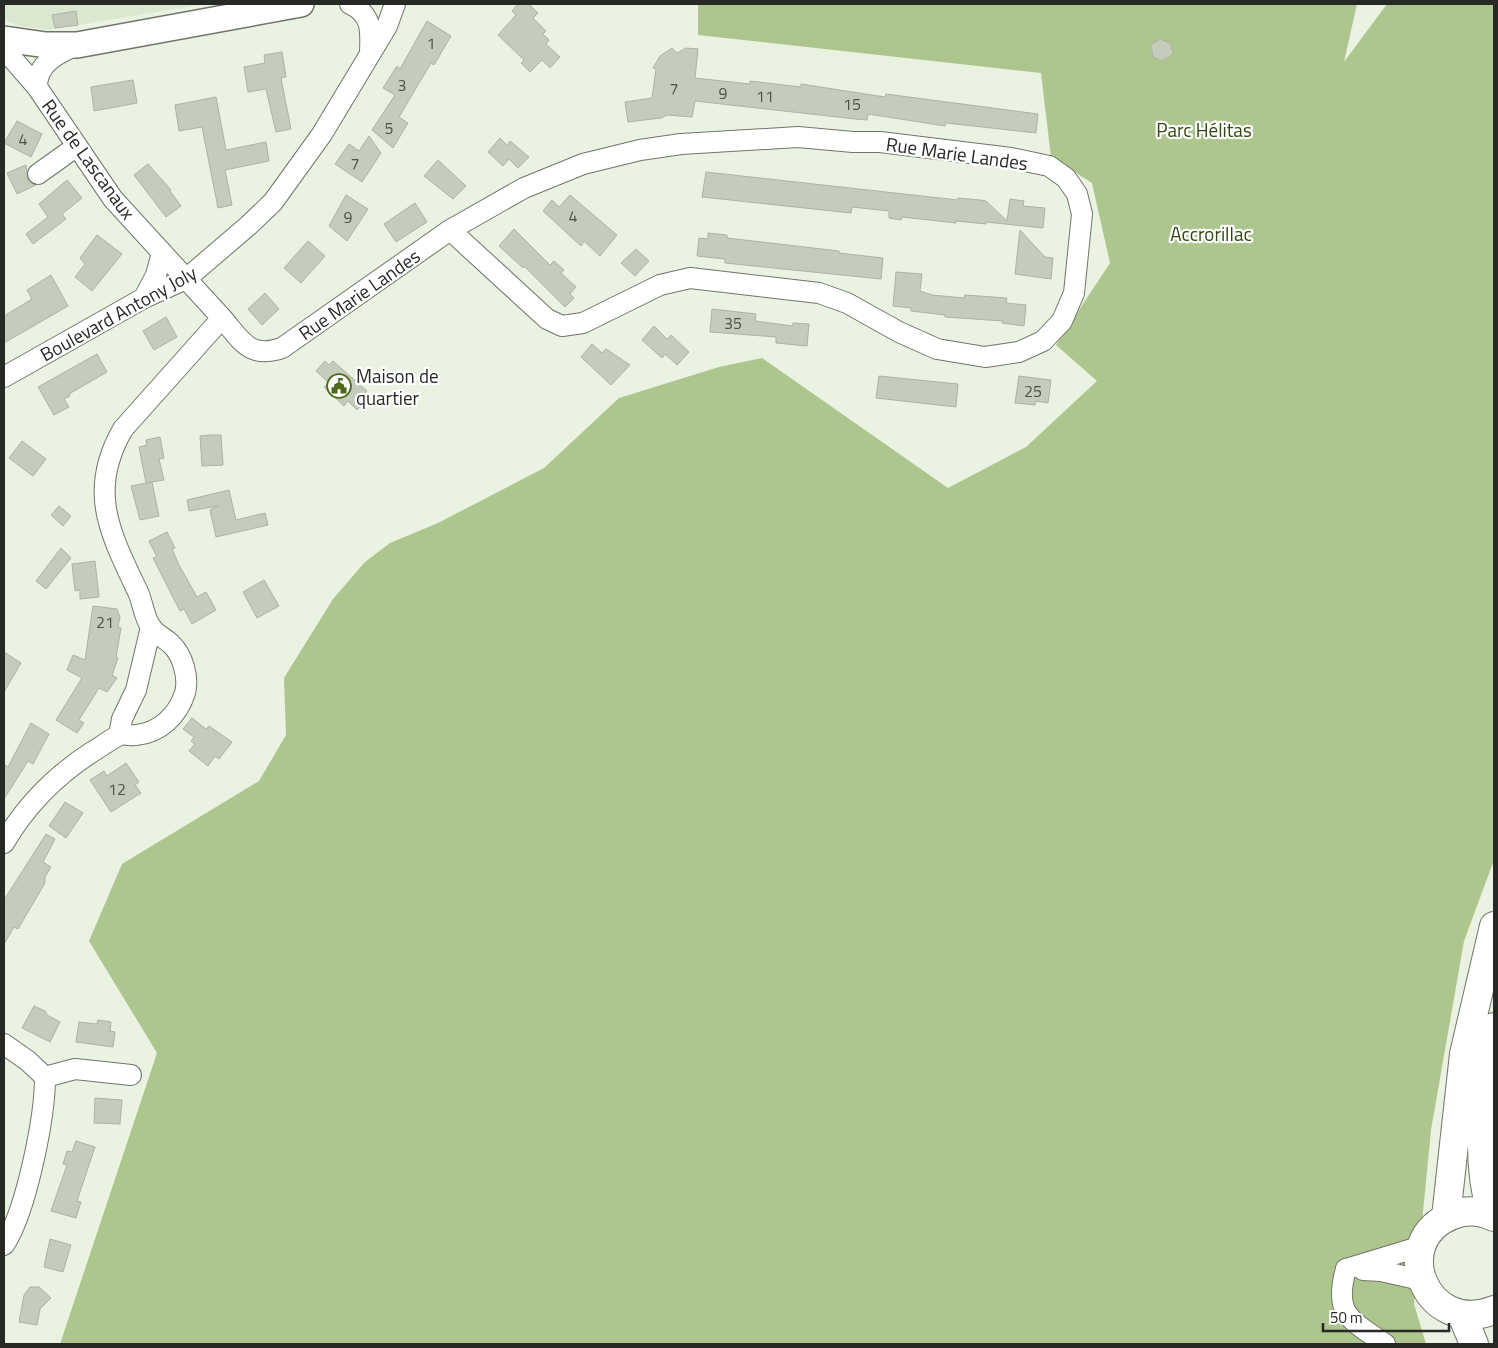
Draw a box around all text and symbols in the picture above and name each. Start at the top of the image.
house number: 1 [427,31,435,55]
house number: 3 [398,73,406,97]
house number: 7 [670,76,678,100]
house number: 9 [719,81,728,105]
house number: 11 [756,84,774,108]
house number: 15 [843,92,861,116]
street label: Rue de Lascanaux [35,93,143,226]
park label: Parc Hélitas [1156,115,1252,144]
house number: 5 [385,116,394,140]
house number: 4 [19,127,28,151]
street label: Rue Marie Landes [884,129,1030,177]
house number: 7 [351,151,359,175]
house number: 4 [569,204,578,228]
house number: 9 [344,205,353,229]
park label: Accrorillac [1170,219,1252,248]
street label: Rue Marie Landes [292,241,426,347]
street label: Boulevard Antony Joly [34,258,202,368]
house number: 35 [724,311,742,335]
place label: Maison de quartier [356,361,439,412]
public building icon: Maison de quartier [326,373,352,399]
house number: 25 [1024,379,1042,403]
house number: 21 [96,610,114,634]
house number: 12 [108,777,126,801]
scale bar [1323,1300,1449,1332]
text: 50 m [1330,1306,1363,1329]

